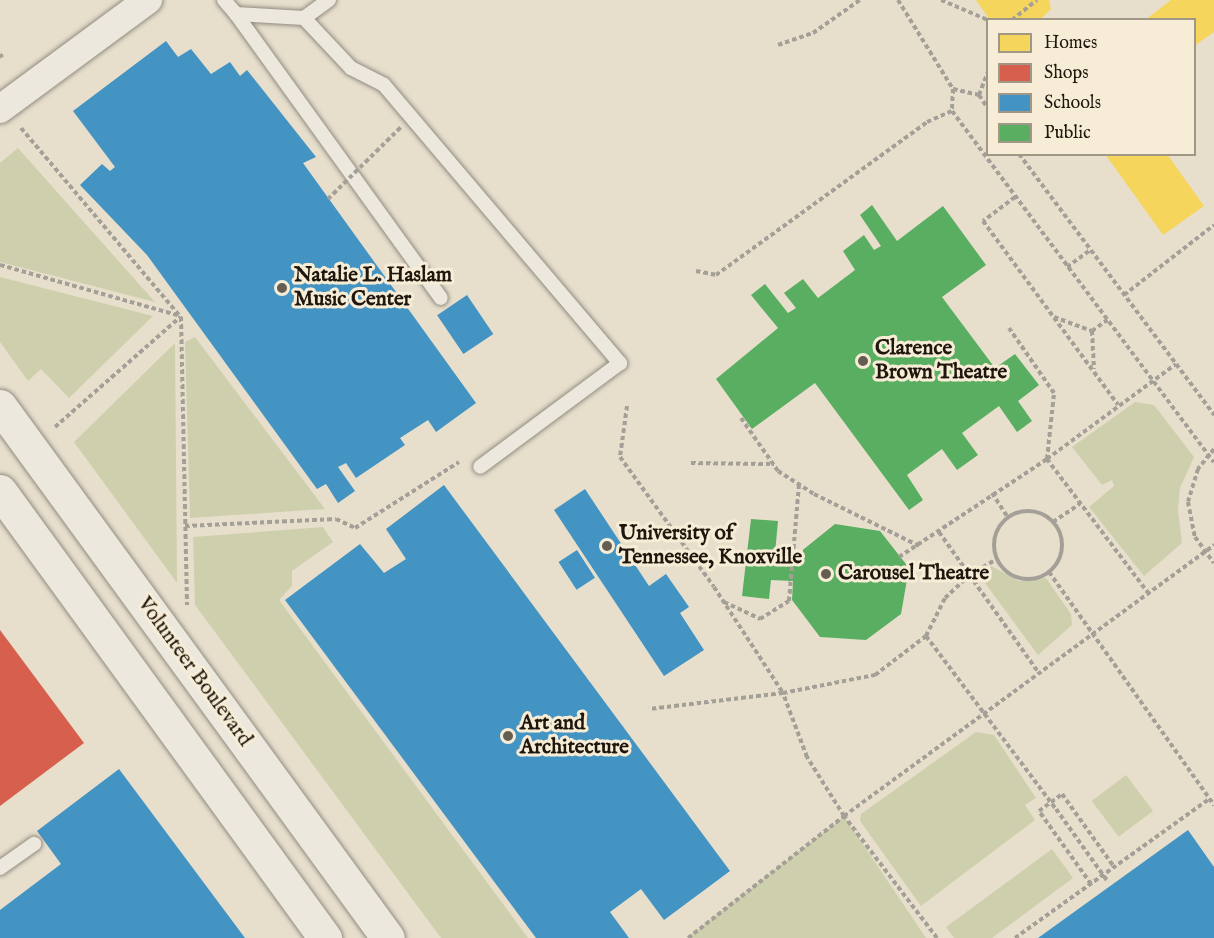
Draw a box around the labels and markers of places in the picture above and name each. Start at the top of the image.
place label: Natalie L. Haslam Music Center [294,263,452,313]
marker: Natalie L. Haslam Music Center [275,281,289,295]
place label: Clarence Brown Theatre [875,336,1007,386]
marker: Clarence Brown Theatre [856,354,870,368]
place label: University of Tennessee, Knoxville [619,521,802,571]
marker: University of Tennessee, Knoxville [600,539,614,553]
place label: Carousel Theatre [838,561,989,587]
marker: Carousel Theatre [819,567,833,581]
place label: Art and Architecture [520,711,629,761]
marker: Art and Architecture [501,729,515,743]

